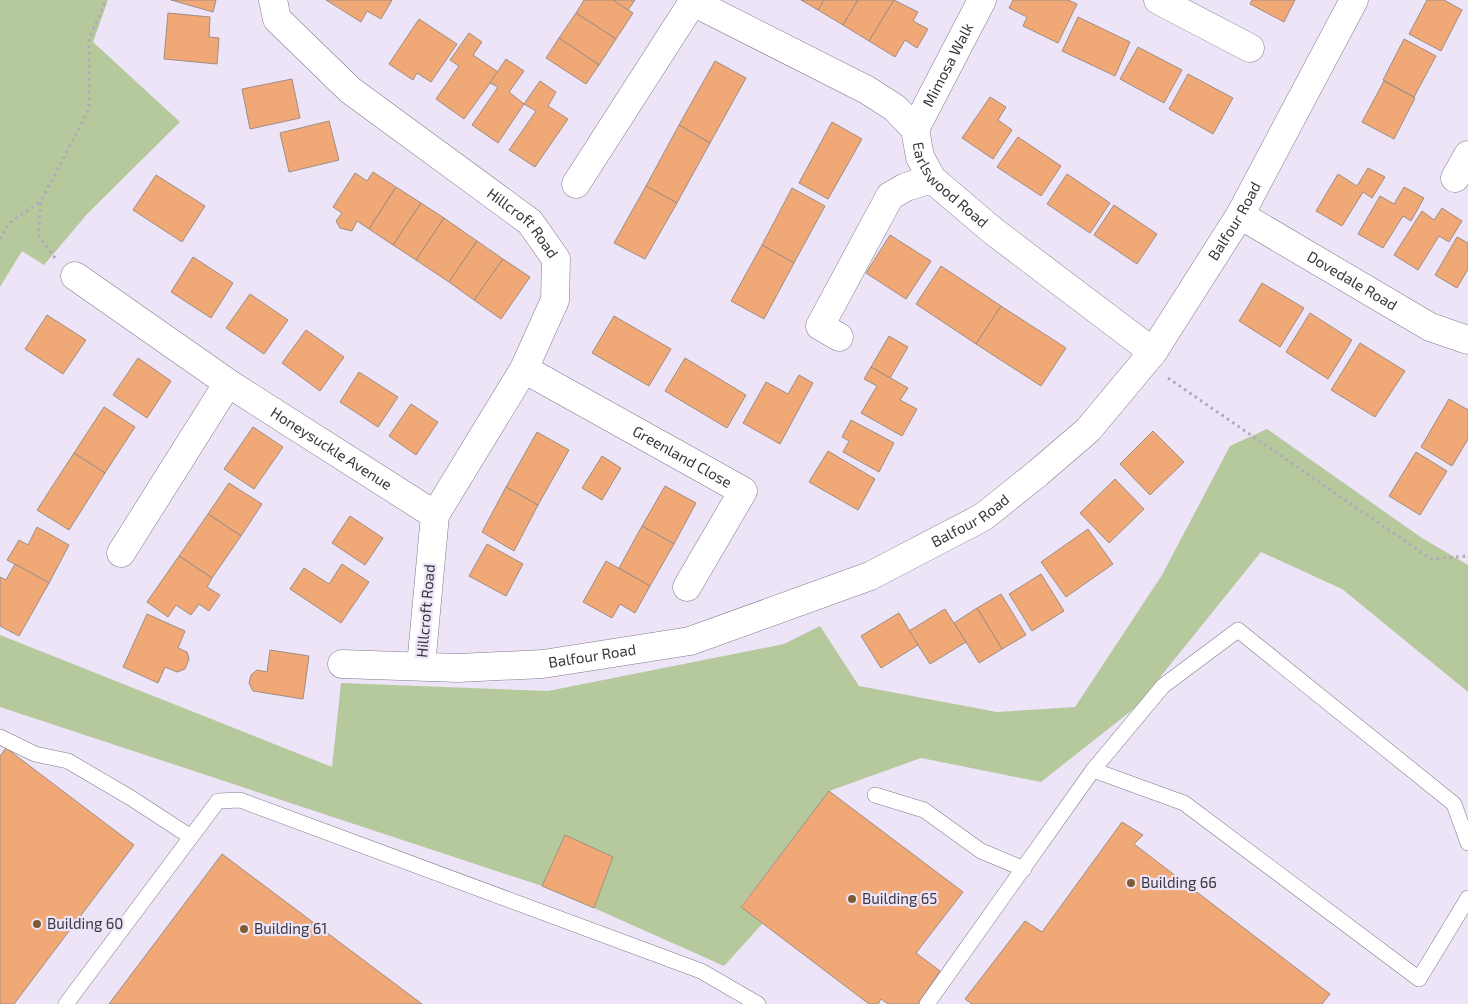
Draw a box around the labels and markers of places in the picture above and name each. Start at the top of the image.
place label: Building 66 [1141,873,1217,891]
marker: Building 66 [1125,877,1137,889]
place label: Building 65 [862,889,937,907]
marker: Building 65 [846,893,858,905]
place label: Building 60 [47,914,123,932]
marker: Building 60 [31,918,43,930]
place label: Building 61 [254,919,327,937]
marker: Building 61 [238,923,250,935]

